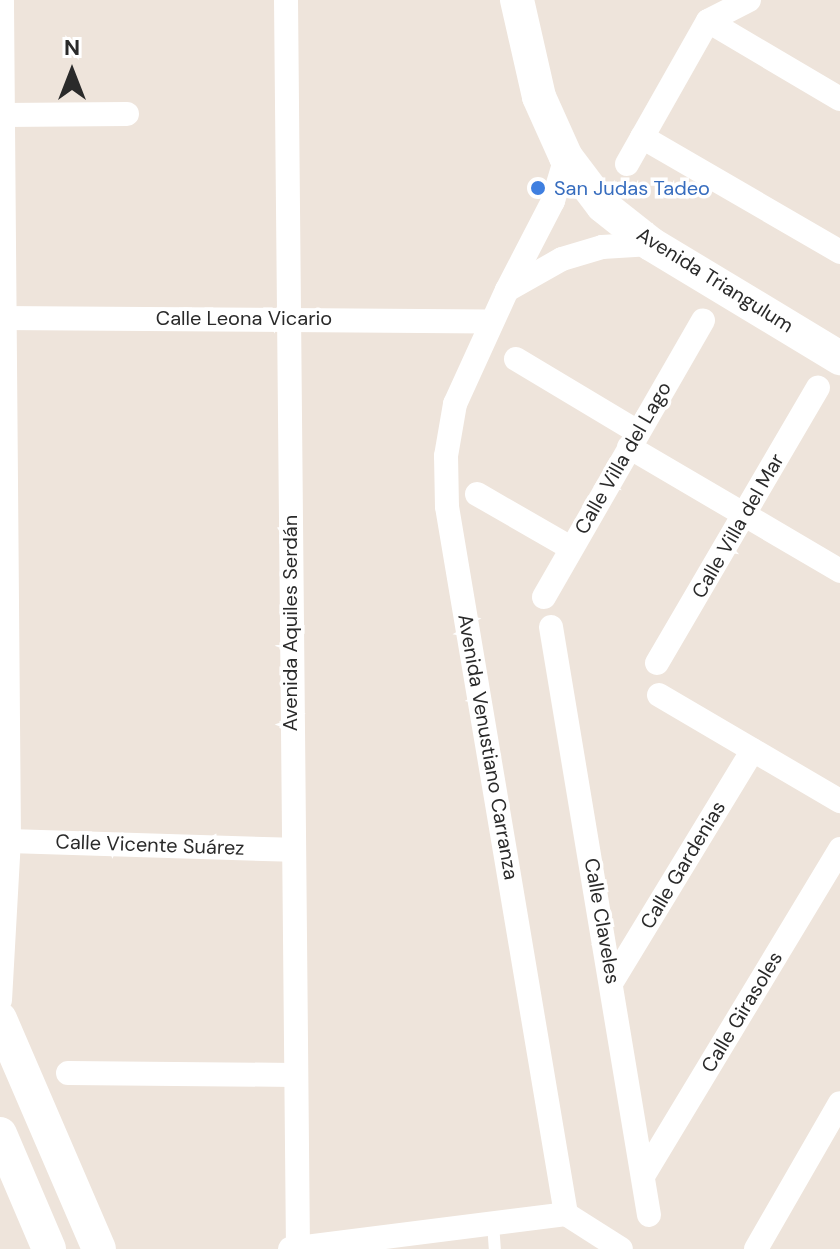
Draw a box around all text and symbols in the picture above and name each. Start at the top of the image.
north arrow [32,32,112,112]
text: N [64,33,80,62]
place label: San Judas Tadeo [554,176,710,200]
marker: San Judas Tadeo [529,179,547,197]
street label: Avenida Triangulum [632,222,798,338]
street label: Calle Leona Vicario [156,306,332,330]
street label: Calle Villa del Lago [570,378,676,538]
street label: Calle Villa del Mar [687,449,789,603]
street label: Avenida Aquiles Serdán [278,515,302,731]
street label: Avenida Venustiano Carranza [453,612,523,882]
street label: Calle Gardenias [635,797,731,933]
street label: Calle Vicente Suárez [55,830,245,860]
street label: Calle Claveles [579,856,625,986]
street label: Calle Girasoles [696,947,788,1077]

